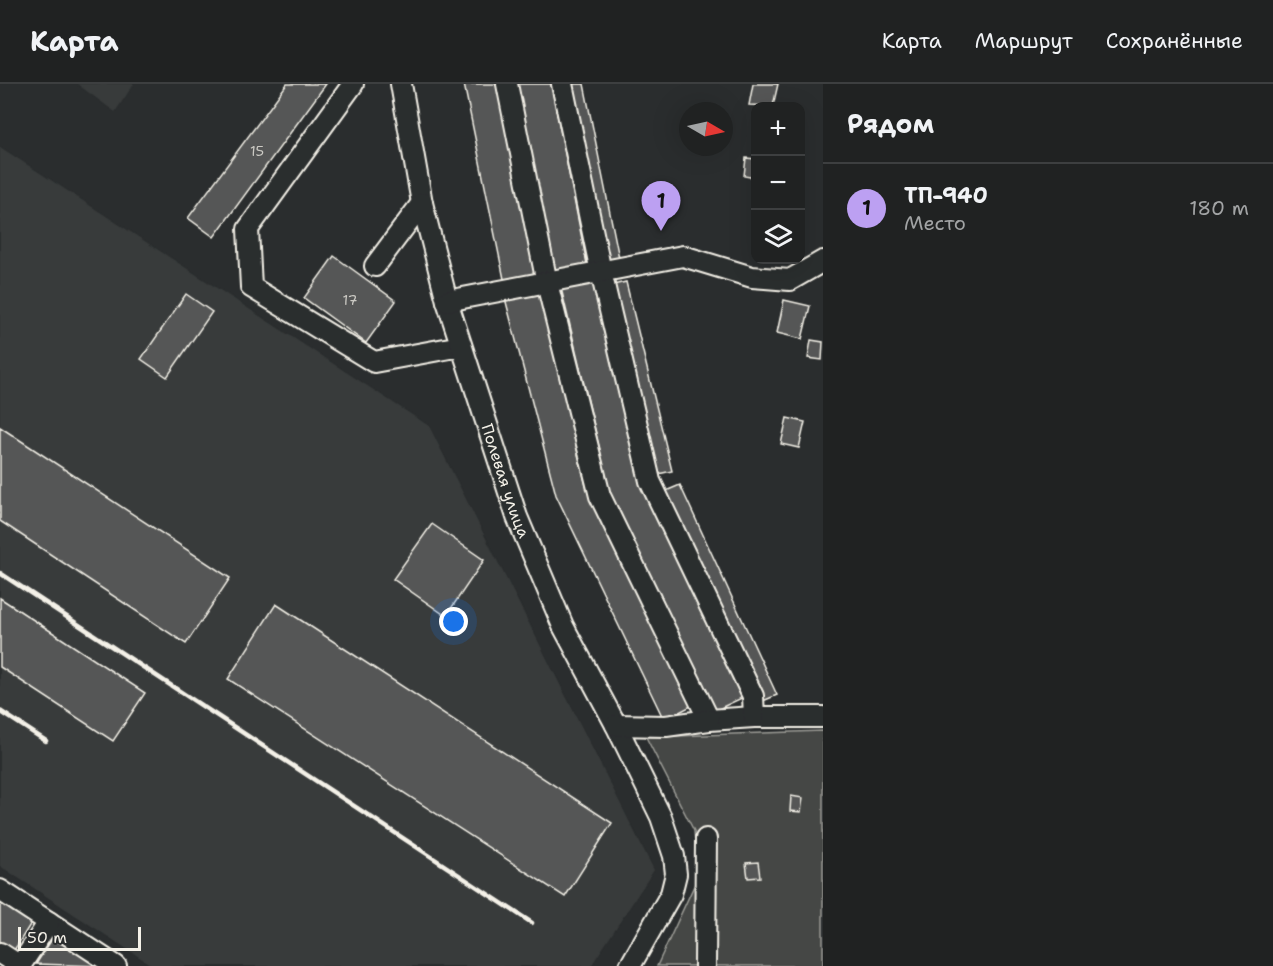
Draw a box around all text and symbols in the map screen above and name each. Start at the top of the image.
text: Карта [30,22,119,60]
text: Карта [882,27,942,55]
text: Маршрут [975,27,1073,55]
text: Сохранённые [1106,27,1243,55]
north arrow [679,102,733,156]
map controls [751,102,805,264]
button: + [751,102,805,156]
text: Рядом [847,106,934,141]
house number: 15 [250,142,264,160]
button: − [751,156,805,210]
text: ТП-940 [904,181,988,210]
pin: 1 [642,182,680,231]
text: 1 [862,195,871,221]
text: 180 m [1189,195,1249,221]
button: layers [751,210,805,264]
text: Место [904,210,966,236]
house number: 17 [343,291,357,309]
street label: Полевая улица [477,421,535,541]
your location [439,607,468,636]
scale bar [18,924,141,952]
text: 50 m [27,927,67,948]

